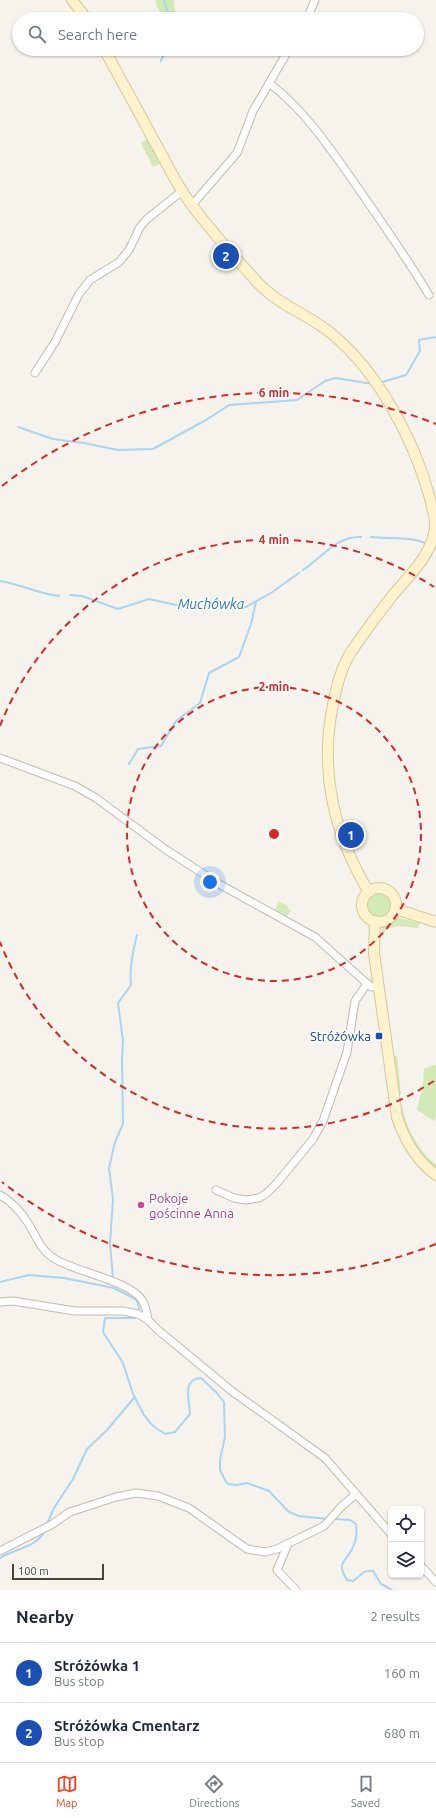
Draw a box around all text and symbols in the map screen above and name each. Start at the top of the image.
search box [12,12,424,56]
icon: search [26,23,48,45]
text: Search here [58,26,137,43]
pin: 2 [213,241,239,271]
text: 6 min [259,386,289,399]
text: 4 min [259,533,289,546]
water label: Muchówka [178,596,245,612]
text: 2 min [259,680,289,693]
pin: 1 [338,820,364,850]
centre of rings [267,827,281,841]
your location [200,872,220,892]
place label: Stróżówka [310,1029,371,1043]
marker: Stróżówka [374,1031,384,1041]
place label: Pokoje gościnne Anna [149,1191,234,1220]
marker: Pokoje gościnne Anna [136,1200,146,1210]
map controls [388,1506,424,1578]
button: locate [388,1506,424,1542]
button: layers [388,1542,424,1578]
scale bar [12,1562,104,1581]
text: 100 m [18,1565,49,1577]
text: Nearby [16,1607,74,1626]
text: 2 results [370,1609,420,1623]
text: Stróżówka 1 [54,1657,140,1674]
text: 1 [25,1666,33,1680]
text: 160 m [384,1666,420,1680]
text: Bus stop [54,1674,104,1688]
text: Stróżówka Cmentarz [54,1717,200,1734]
text: 2 [25,1726,33,1740]
text: 680 m [384,1726,420,1740]
text: Bus stop [54,1734,104,1748]
tab: Map [56,1773,78,1809]
tab: Directions [189,1773,239,1809]
tab: Saved [351,1773,380,1809]

